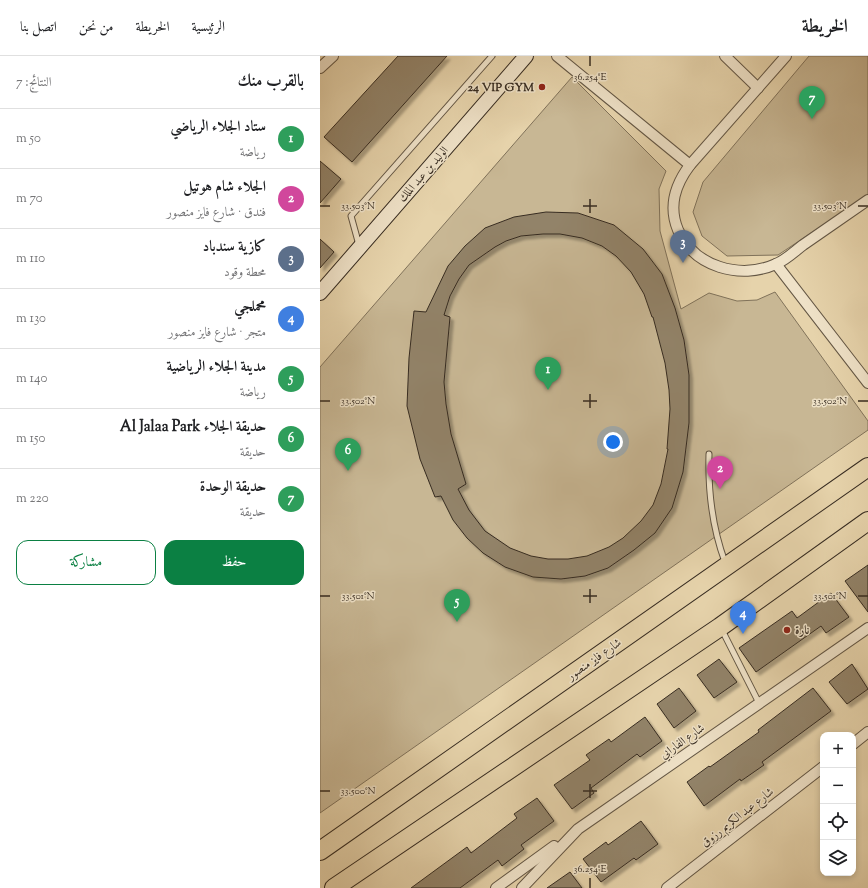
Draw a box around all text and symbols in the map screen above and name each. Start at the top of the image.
text: الخريطة [802,14,848,41]
text: اتصل بنا [20,18,57,38]
text: من نحن [79,18,113,38]
text: الخريطة [135,18,170,38]
text: الرئيسية [192,18,225,38]
text: بالقرب منك [238,70,304,94]
text: 36.254°E [574,70,606,85]
text: النتائج: 7 [16,74,52,92]
place label: 24 VIP GYM [467,79,535,97]
marker: 24 VIP GYM [537,82,547,92]
pin: 7 [799,86,825,119]
text: ستاد الجلاء الرياضي [171,117,266,138]
text: 50 m [16,130,41,148]
text: 1 [289,130,293,148]
street label: الوليد بن عبد الملك [394,142,454,207]
text: رياضة [240,144,266,162]
text: الجلاء شام هوتيل [183,177,266,198]
text: 70 m [16,190,43,208]
text: 2 [288,190,294,208]
text: 33.503°N [341,199,375,214]
text: 33.503°N [813,199,847,214]
text: فندق · شارع فايز منصور [167,204,266,222]
pin: 3 [670,230,696,263]
text: كازية سندباد [203,237,266,258]
text: 110 m [16,250,45,268]
text: 3 [288,250,294,268]
text: محطة وقود [224,264,266,282]
text: محملجي [234,297,266,318]
text: 130 m [16,310,46,328]
text: 4 [288,310,294,328]
text: متجر · شارع فايز منصور [168,324,266,342]
text: مدينة الجلاء الرياضية [166,357,266,378]
pin: 1 [535,357,561,390]
text: 140 m [16,370,47,388]
text: 5 [289,370,293,388]
text: رياضة [240,384,266,402]
text: 33.502°N [341,394,375,409]
text: 33.502°N [813,394,847,409]
text: حديقة الجلاء Al Jalaa Park [120,417,266,438]
text: 150 m [16,430,45,448]
text: 6 [288,430,294,448]
your location [603,432,623,452]
pin: 6 [335,438,361,471]
text: حديقة [240,444,266,462]
pin: 2 [707,456,733,489]
text: حديقة الوحدة [200,477,266,498]
text: 220 m [16,490,49,508]
text: 7 [288,490,294,508]
text: حديقة [240,504,266,522]
button: مشاركة [16,540,156,585]
button: حفظ [164,540,304,585]
text: 33.501°N [341,589,375,604]
pin: 5 [444,589,470,622]
text: 33.501°N [813,589,847,604]
pin: 4 [730,601,756,634]
place label: نارة [795,622,809,640]
marker: نارة [782,625,792,635]
street label: شارع فايز منصور [563,634,626,687]
street label: شارع الفارابي [656,720,710,765]
map controls [820,732,856,876]
button: + [820,732,856,768]
button: − [820,768,856,804]
street label: شارع عبد الكريم رزوق [697,783,779,853]
text: 33.500°N [341,784,375,799]
button: locate [820,804,856,840]
button: layers [820,840,856,876]
text: 36.254°E [574,862,606,877]

